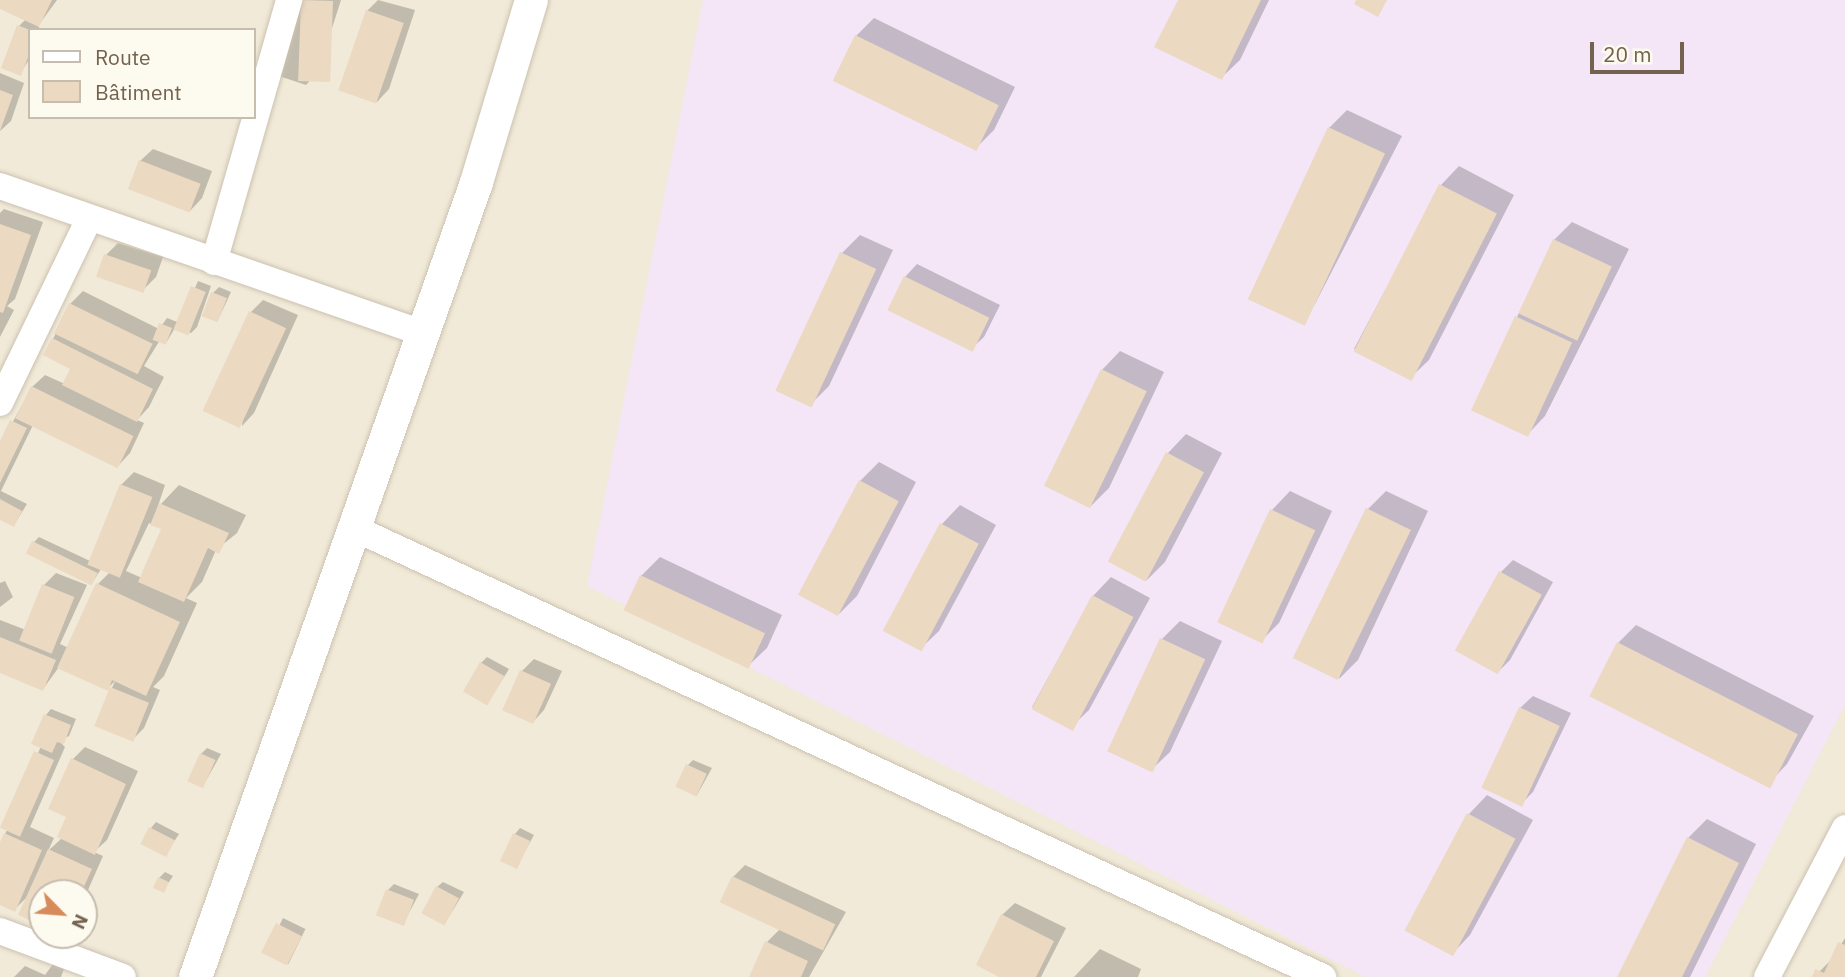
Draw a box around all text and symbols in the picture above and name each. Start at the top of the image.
legend [28,28,256,119]
scale bar [1593,28,1688,72]
text: 20 m [1603,40,1652,68]
text: Route [95,43,151,71]
text: Bâtiment [95,78,182,106]
north arrow [28,879,98,949]
text: N [66,911,94,933]

